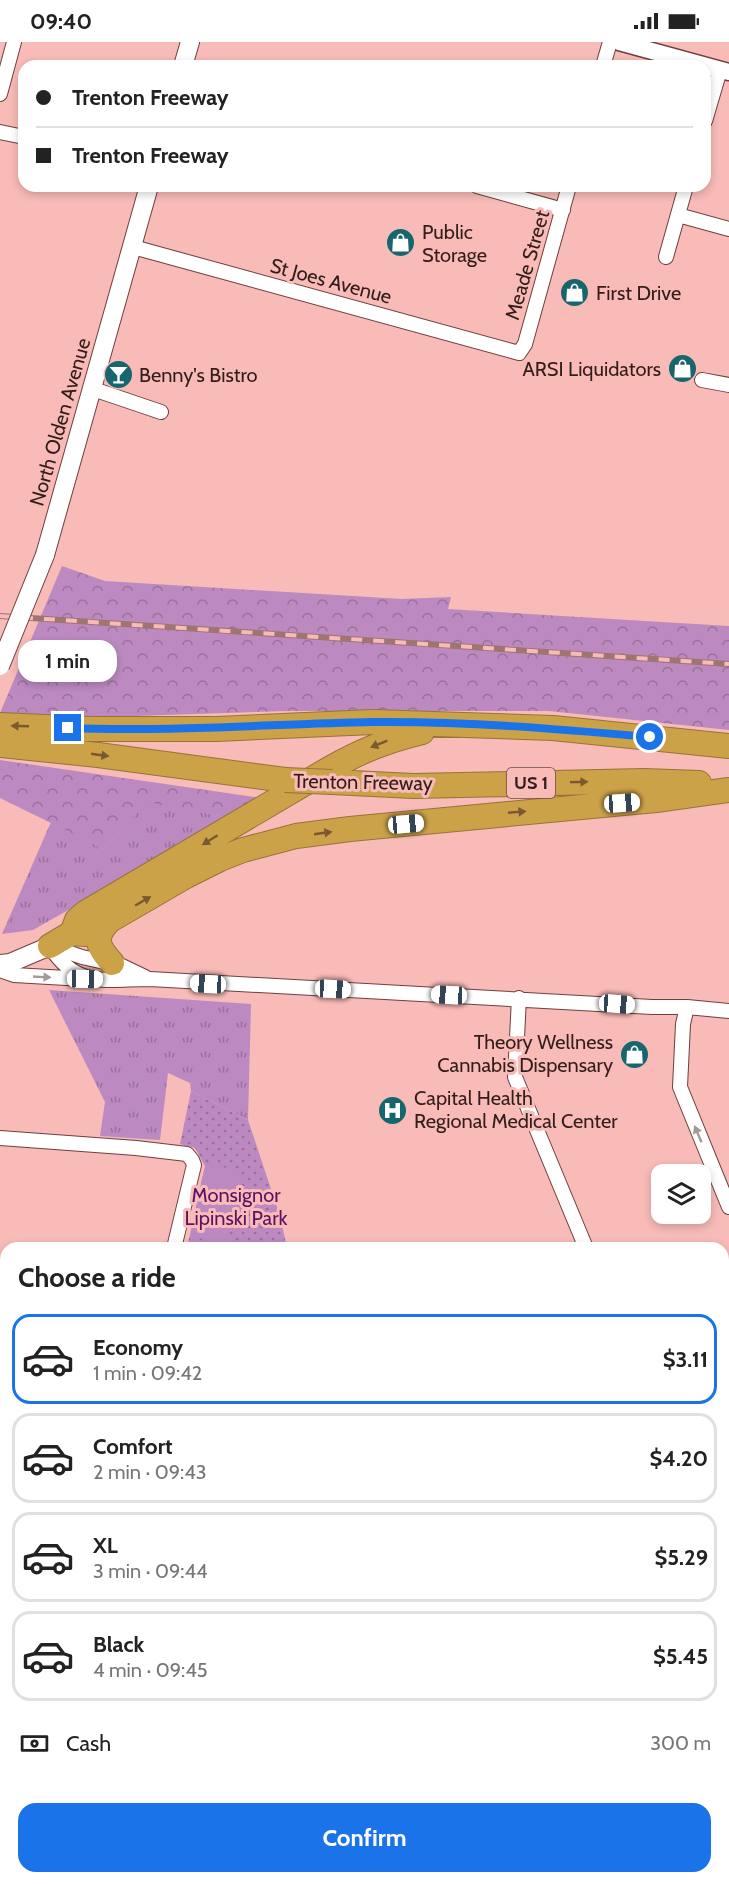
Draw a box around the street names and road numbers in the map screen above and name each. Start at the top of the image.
street label: Meade Street [500,207,554,323]
street label: St Joes Avenue [268,253,394,309]
street label: North Olden Avenue [25,335,95,509]
road number: US 1 [507,768,555,798]
street label: Trenton Freeway [293,769,433,795]

